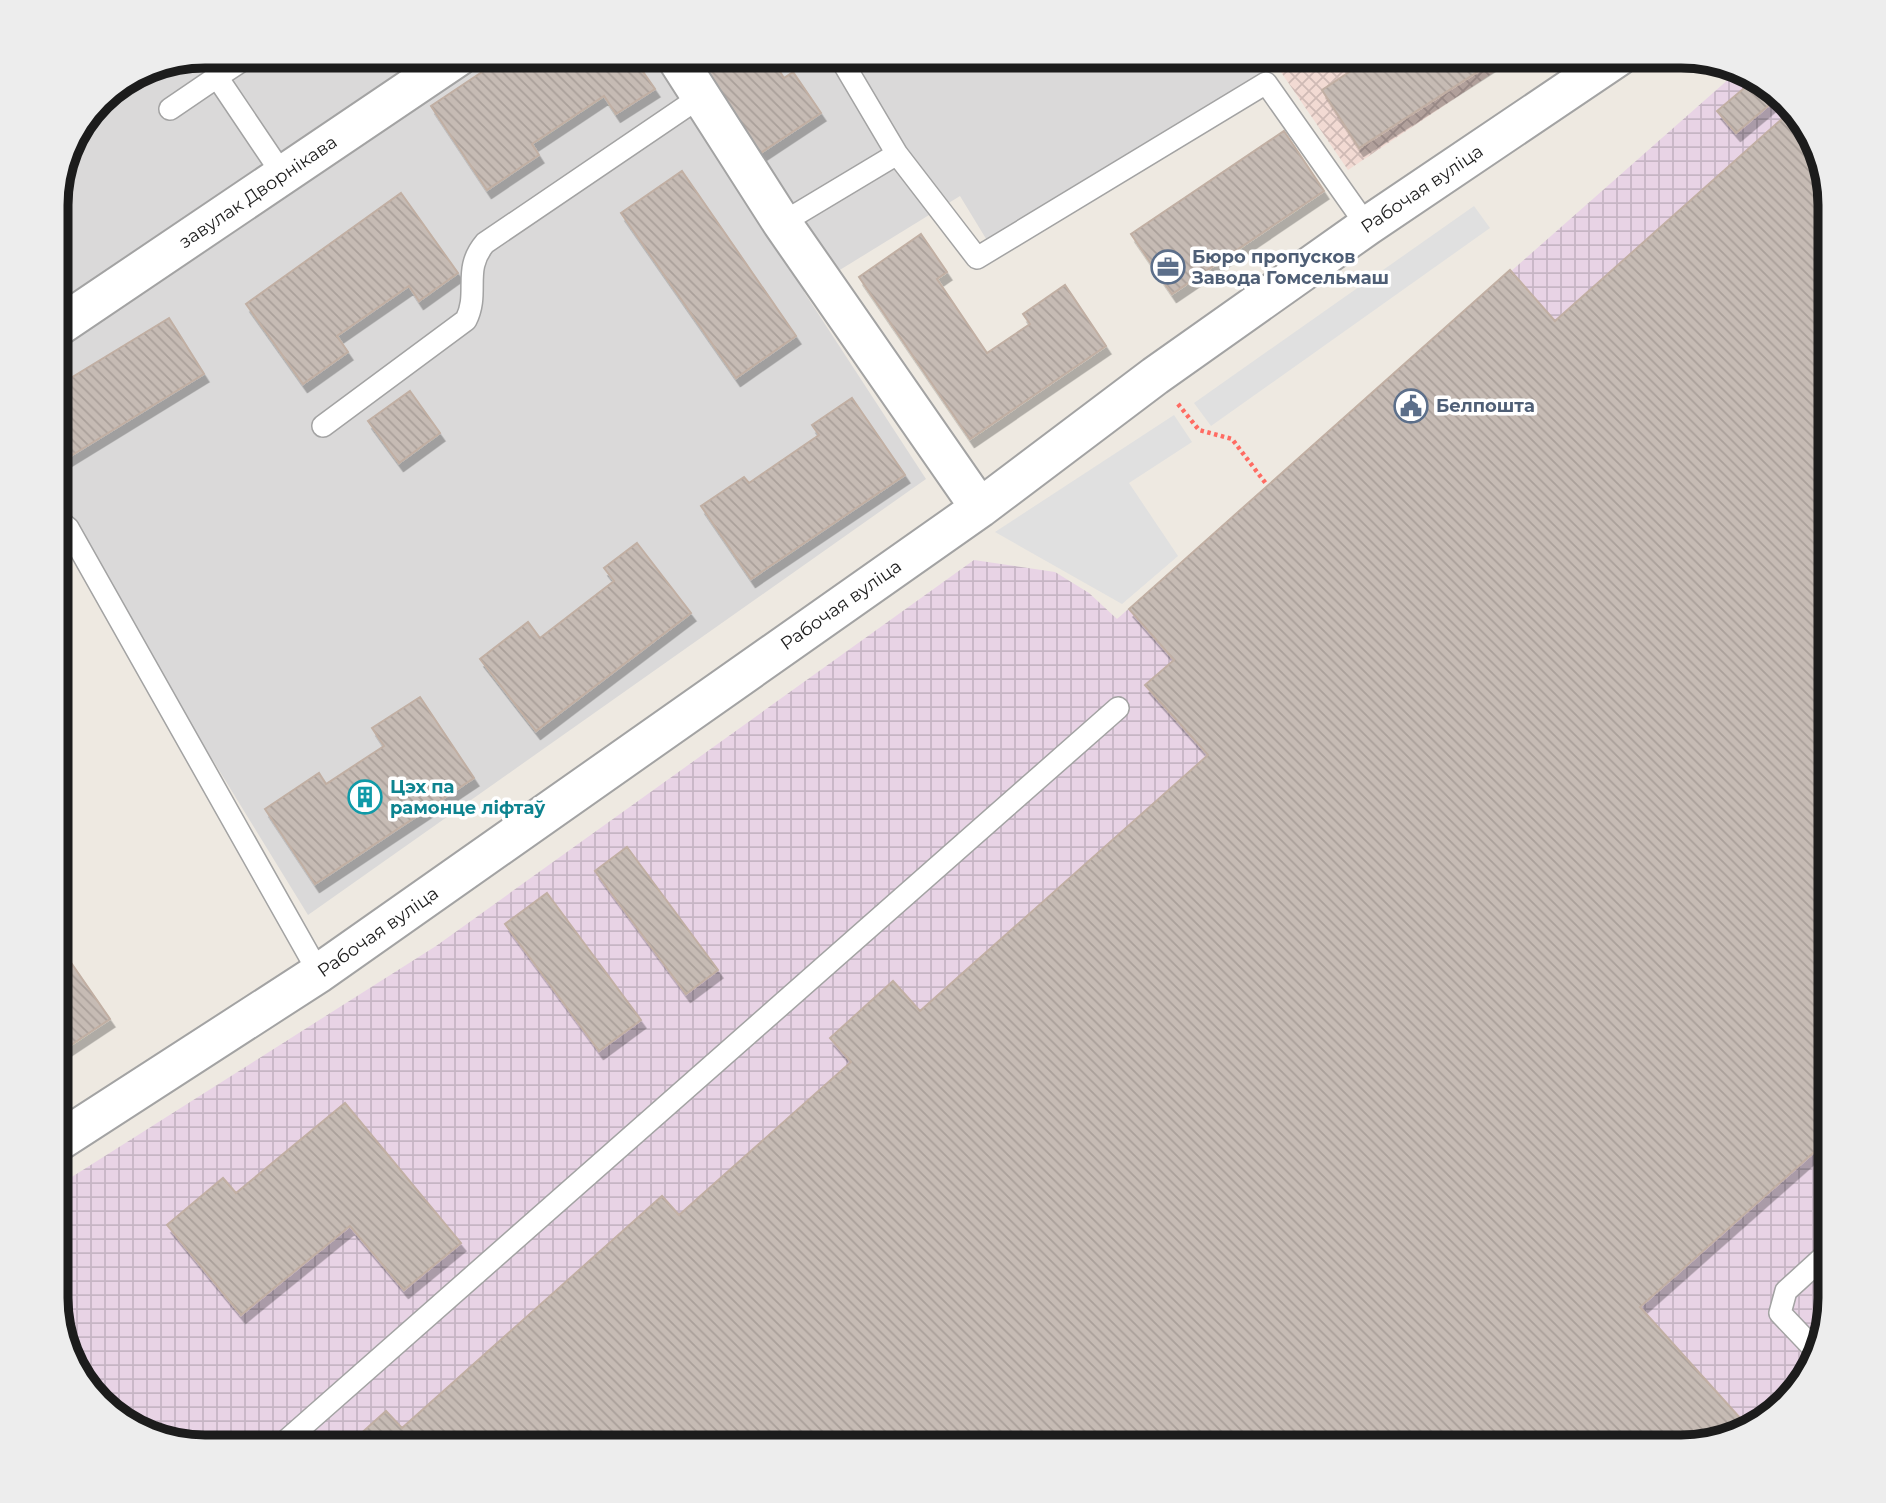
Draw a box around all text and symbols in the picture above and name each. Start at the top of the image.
street label: завулак Дворнікава [175,131,341,253]
street label: Рабочая вуліца [1357,140,1487,238]
place label: Бюро пропусков Завода Гомсельмаш [1191,246,1389,289]
office icon: Бюро пропусков Завода Гомсельмаш [1149,248,1187,286]
public building icon: Белпошта [1392,387,1430,425]
place label: Белпошта [1436,395,1535,417]
street label: Рабочая вуліца [776,555,906,655]
place label: Цэх па рамонце ліфтаў [390,776,546,819]
building icon: Цэх па рамонце ліфтаў [346,778,384,816]
street label: Рабочая вуліца [313,882,443,982]

